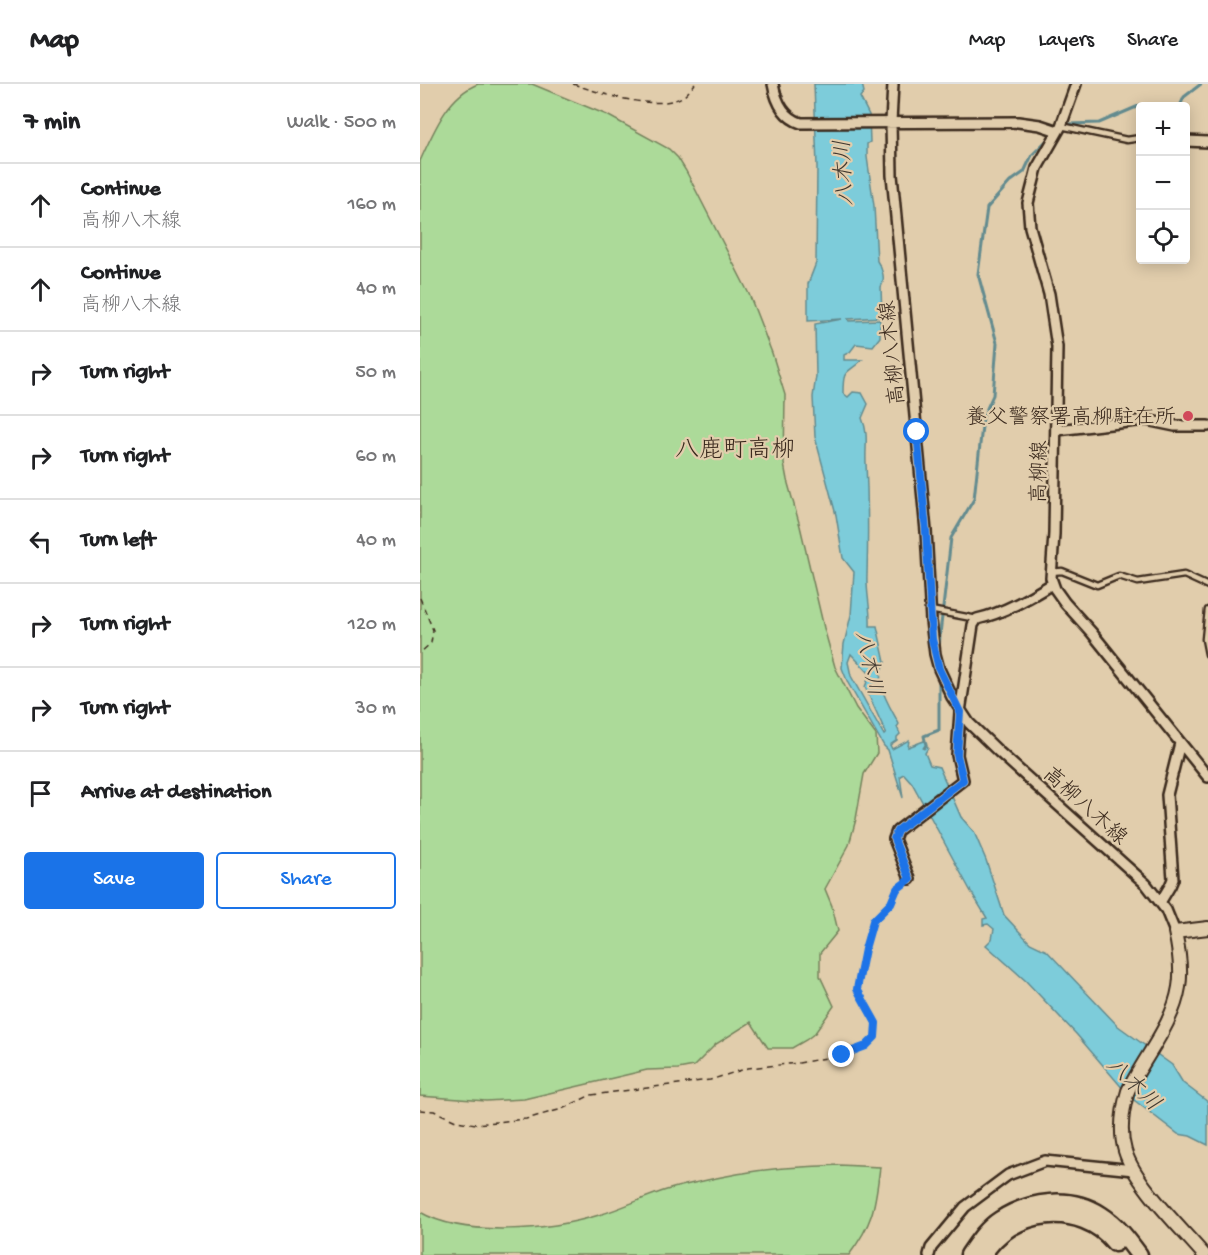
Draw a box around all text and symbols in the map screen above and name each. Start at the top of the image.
text: Map [30,25,79,58]
text: Map [969,29,1005,54]
text: Layers [1038,29,1094,54]
text: Share [1127,29,1178,54]
map controls [1136,102,1190,264]
button: + [1136,102,1190,156]
text: 7 min [24,108,80,139]
text: Walk · 500 m [287,112,396,135]
water label: 八木川 [830,139,861,206]
button: − [1136,156,1190,210]
text: Continue [81,177,161,203]
icon: ahead [24,189,57,222]
text: 160 m [347,194,396,217]
button: locate [1136,210,1190,264]
text: 高柳八木線 [81,211,181,234]
text: Continue [81,261,161,287]
icon: ahead [24,273,57,306]
text: 40 m [356,278,396,301]
text: 高柳八木線 [81,295,181,318]
street label: 高柳八木線 [875,299,912,406]
icon: right [24,357,57,390]
text: Turn right [81,360,169,386]
text: 50 m [355,362,396,385]
place label: 養父警察署高柳駐在所 [966,405,1176,432]
marker: 養父警察署高柳駐在所 [1181,409,1195,423]
route start [903,418,929,444]
district label: 八鹿町高柳 [675,436,795,466]
street label: 高柳線 [1026,440,1055,504]
icon: right [24,441,57,474]
text: Turn right [81,444,169,470]
text: 60 m [356,446,396,469]
icon: left [24,525,57,558]
text: Turn left [81,528,155,554]
text: 40 m [356,530,396,553]
icon: right [24,609,57,642]
text: Turn right [81,612,169,638]
text: 120 m [348,614,396,637]
water label: 八木川 [848,629,888,699]
icon: right [24,693,57,726]
text: Turn right [81,696,169,722]
text: 30 m [355,698,396,721]
street label: 高柳八木線 [1036,762,1132,852]
icon: arrive [24,777,57,810]
text: Arrive at destination [81,780,271,806]
button: Save [24,852,204,909]
button: Share [216,852,396,909]
route end [828,1041,854,1067]
water label: 八木川 [1099,1053,1166,1118]

